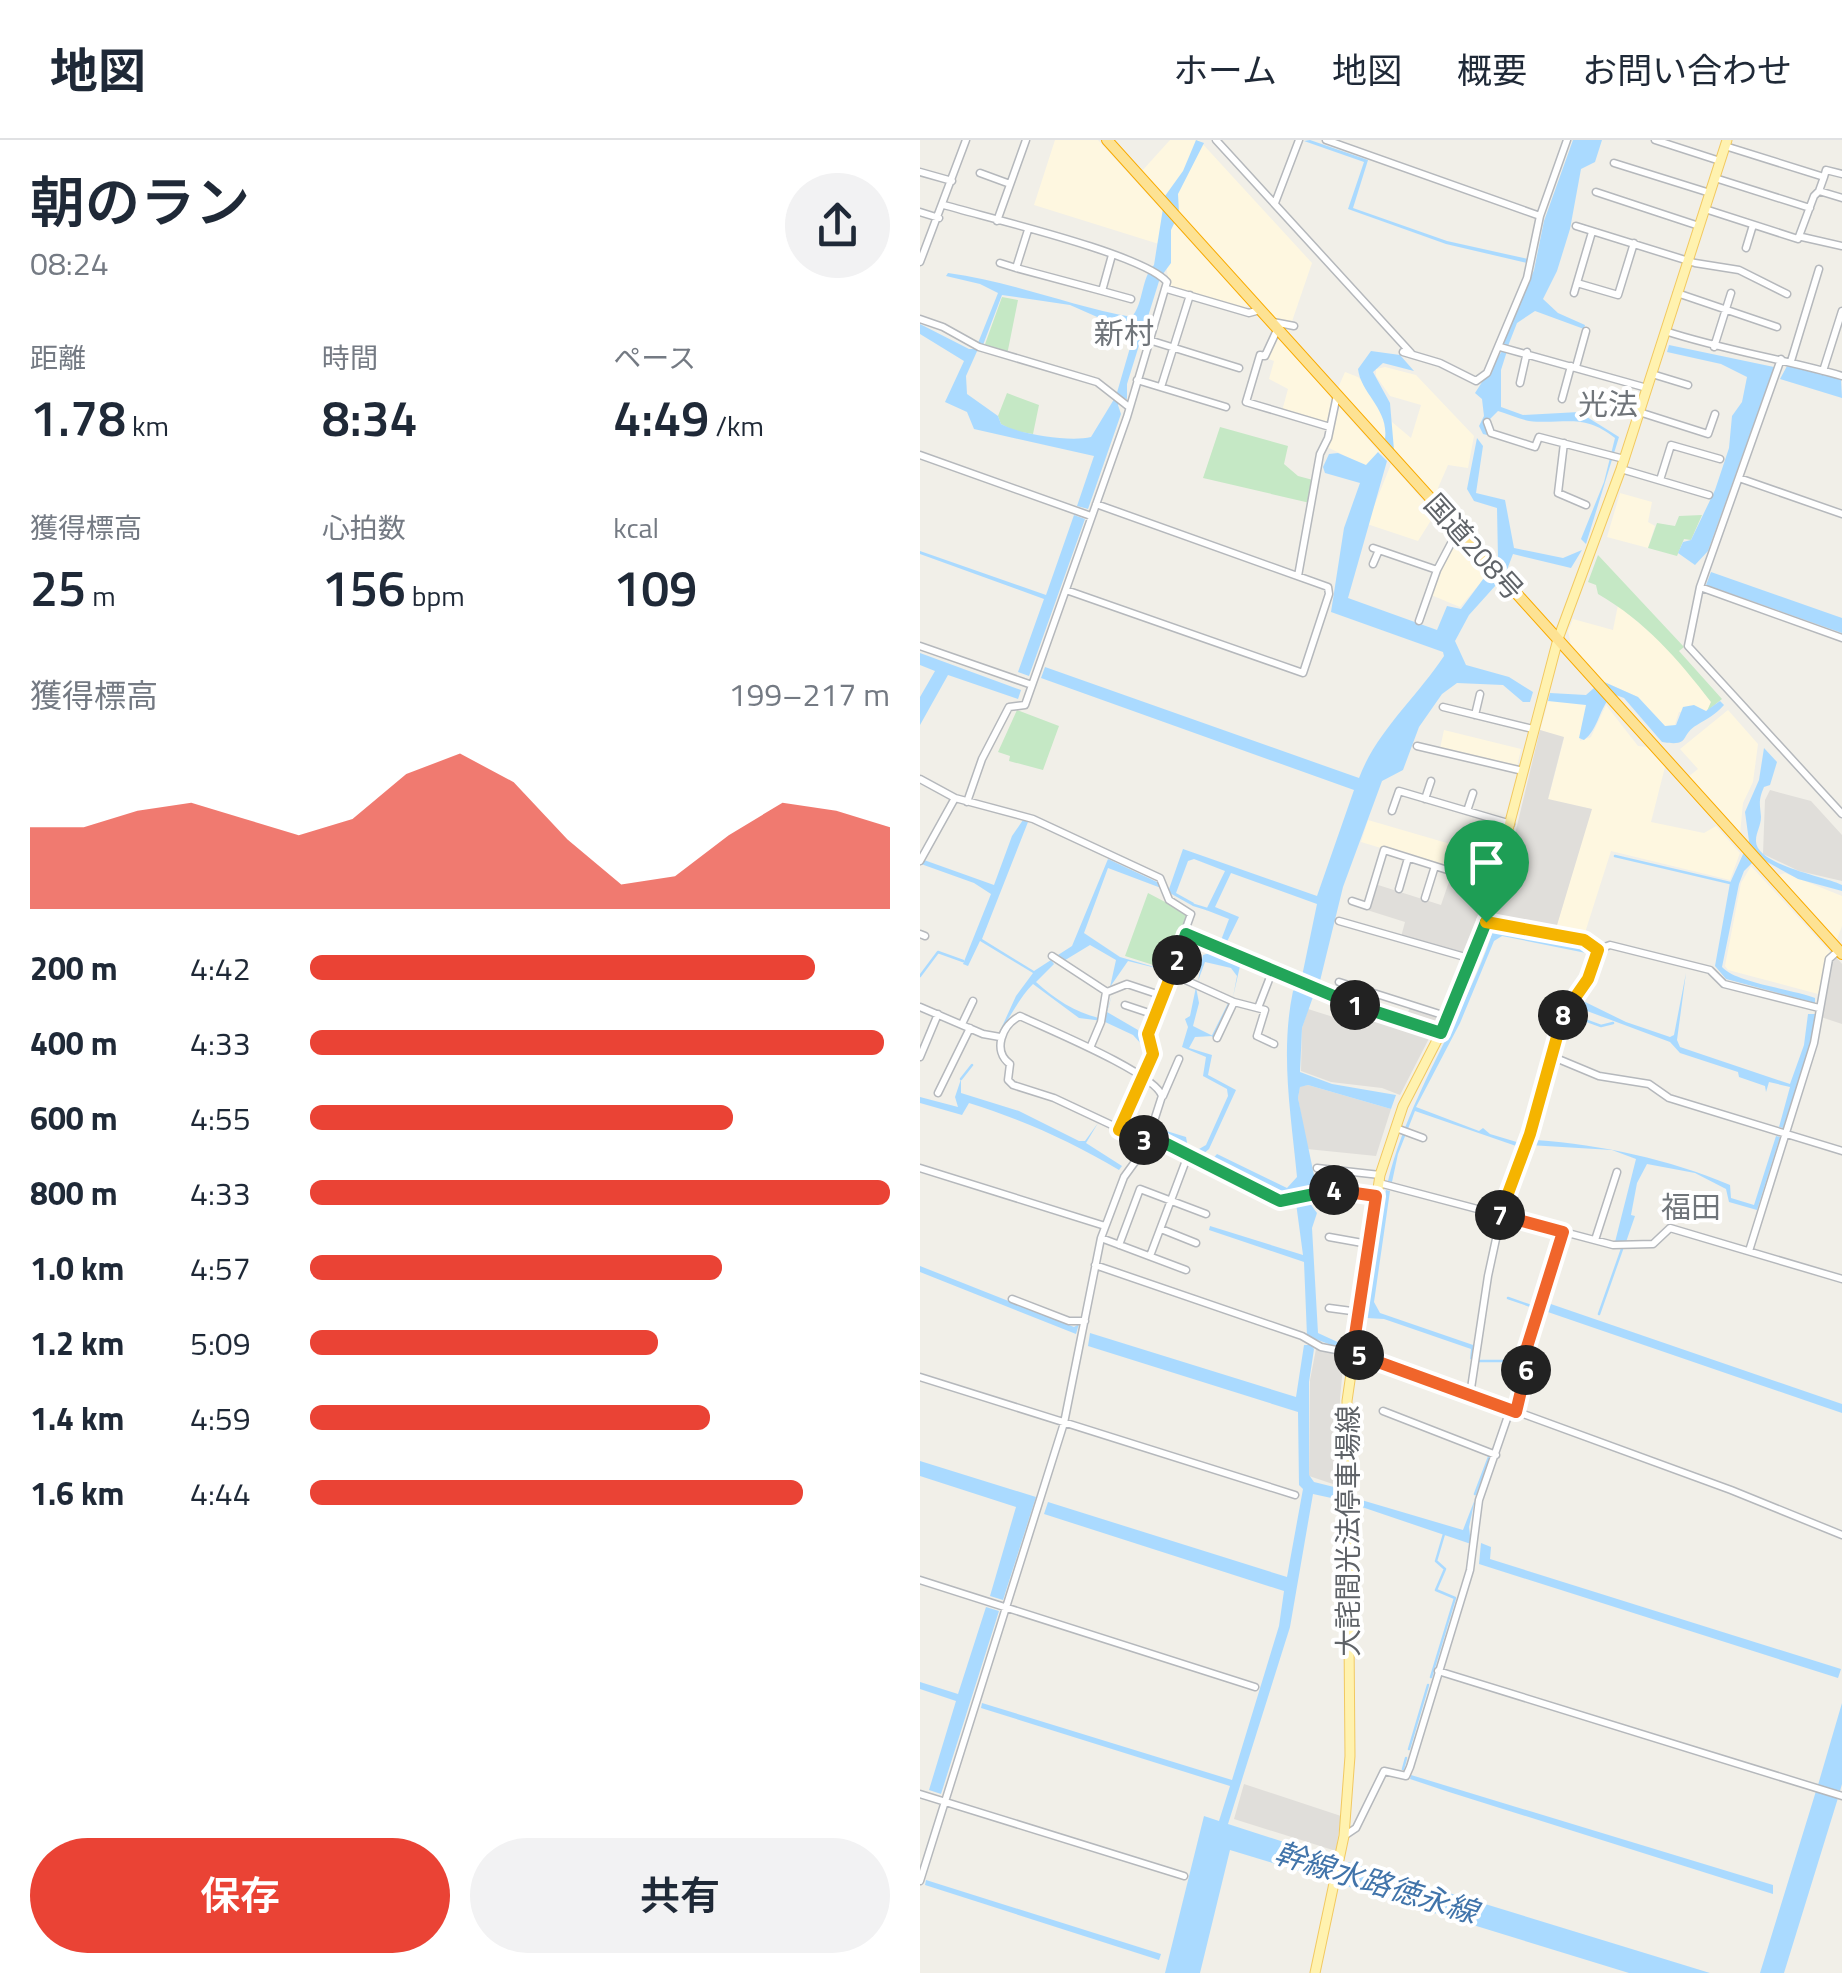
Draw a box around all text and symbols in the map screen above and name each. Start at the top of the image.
text: 地図 [50,34,146,107]
text: ホーム [1173,43,1277,97]
text: 地図 [1332,43,1402,97]
text: 概要 [1457,43,1527,97]
text: お問い合わせ [1582,43,1792,97]
text: 朝のラン [30,160,250,243]
button: share [785,173,890,278]
text: 08:24 [30,239,109,287]
district label: 新村 [1094,310,1154,356]
text: 距離 [30,336,86,379]
text: 時間 [322,336,378,379]
text: ペース [613,336,696,379]
text: 1.78 [30,379,126,455]
text: 8:34 [322,379,418,455]
text: 4:49 [613,379,709,455]
district label: 光法 [1578,381,1638,427]
text: km [126,404,169,447]
text: /km [709,404,764,447]
street label: 国道208号 [1415,484,1534,610]
text: 獲得標高 [30,506,142,549]
text: 心拍数 [322,506,406,549]
text: kcal [613,506,659,549]
text: 25 [30,549,86,625]
text: 156 [322,549,406,625]
text: 109 [613,549,697,625]
text: m [86,574,116,617]
text: bpm [406,574,465,617]
text: 199–217 m [728,670,890,718]
text: 獲得標高 [30,671,158,719]
pin [1444,820,1529,923]
icon: arrive [1459,835,1514,890]
pin: 2 [1152,935,1202,985]
text: 2 [1169,938,1185,981]
text: 200 m [30,944,118,992]
text: 4:42 [190,944,251,992]
pin: 1 [1330,980,1380,1030]
text: 1 [1347,983,1363,1026]
pin: 8 [1538,990,1588,1040]
text: 8 [1555,993,1571,1036]
text: 400 m [30,1019,118,1067]
text: 4:33 [190,1019,251,1067]
text: 600 m [30,1094,118,1142]
text: 4:55 [190,1094,251,1142]
pin: 3 [1119,1115,1169,1165]
text: 3 [1136,1118,1152,1161]
pin: 4 [1309,1165,1359,1215]
text: 4 [1326,1168,1342,1211]
text: 800 m [30,1169,118,1217]
text: 4:33 [190,1169,251,1217]
district label: 福田 [1661,1184,1721,1230]
pin: 7 [1475,1190,1525,1240]
text: 7 [1492,1193,1508,1236]
text: 1.0 km [30,1244,124,1292]
text: 4:57 [190,1244,251,1292]
text: 1.2 km [30,1319,124,1367]
text: 5:09 [190,1319,251,1367]
pin: 5 [1334,1330,1384,1380]
text: 5 [1351,1333,1367,1376]
pin: 6 [1501,1345,1551,1395]
text: 6 [1518,1348,1534,1391]
text: 1.4 km [30,1394,124,1442]
text: 4:59 [190,1394,251,1442]
street label: 大詫間光法停車場線 [1326,1405,1369,1657]
text: 1.6 km [30,1469,124,1517]
text: 4:44 [190,1469,251,1517]
water label: 幹線水路徳永線 [1269,1829,1487,1936]
button: 保存 [30,1838,450,1953]
button: 共有 [470,1838,890,1953]

